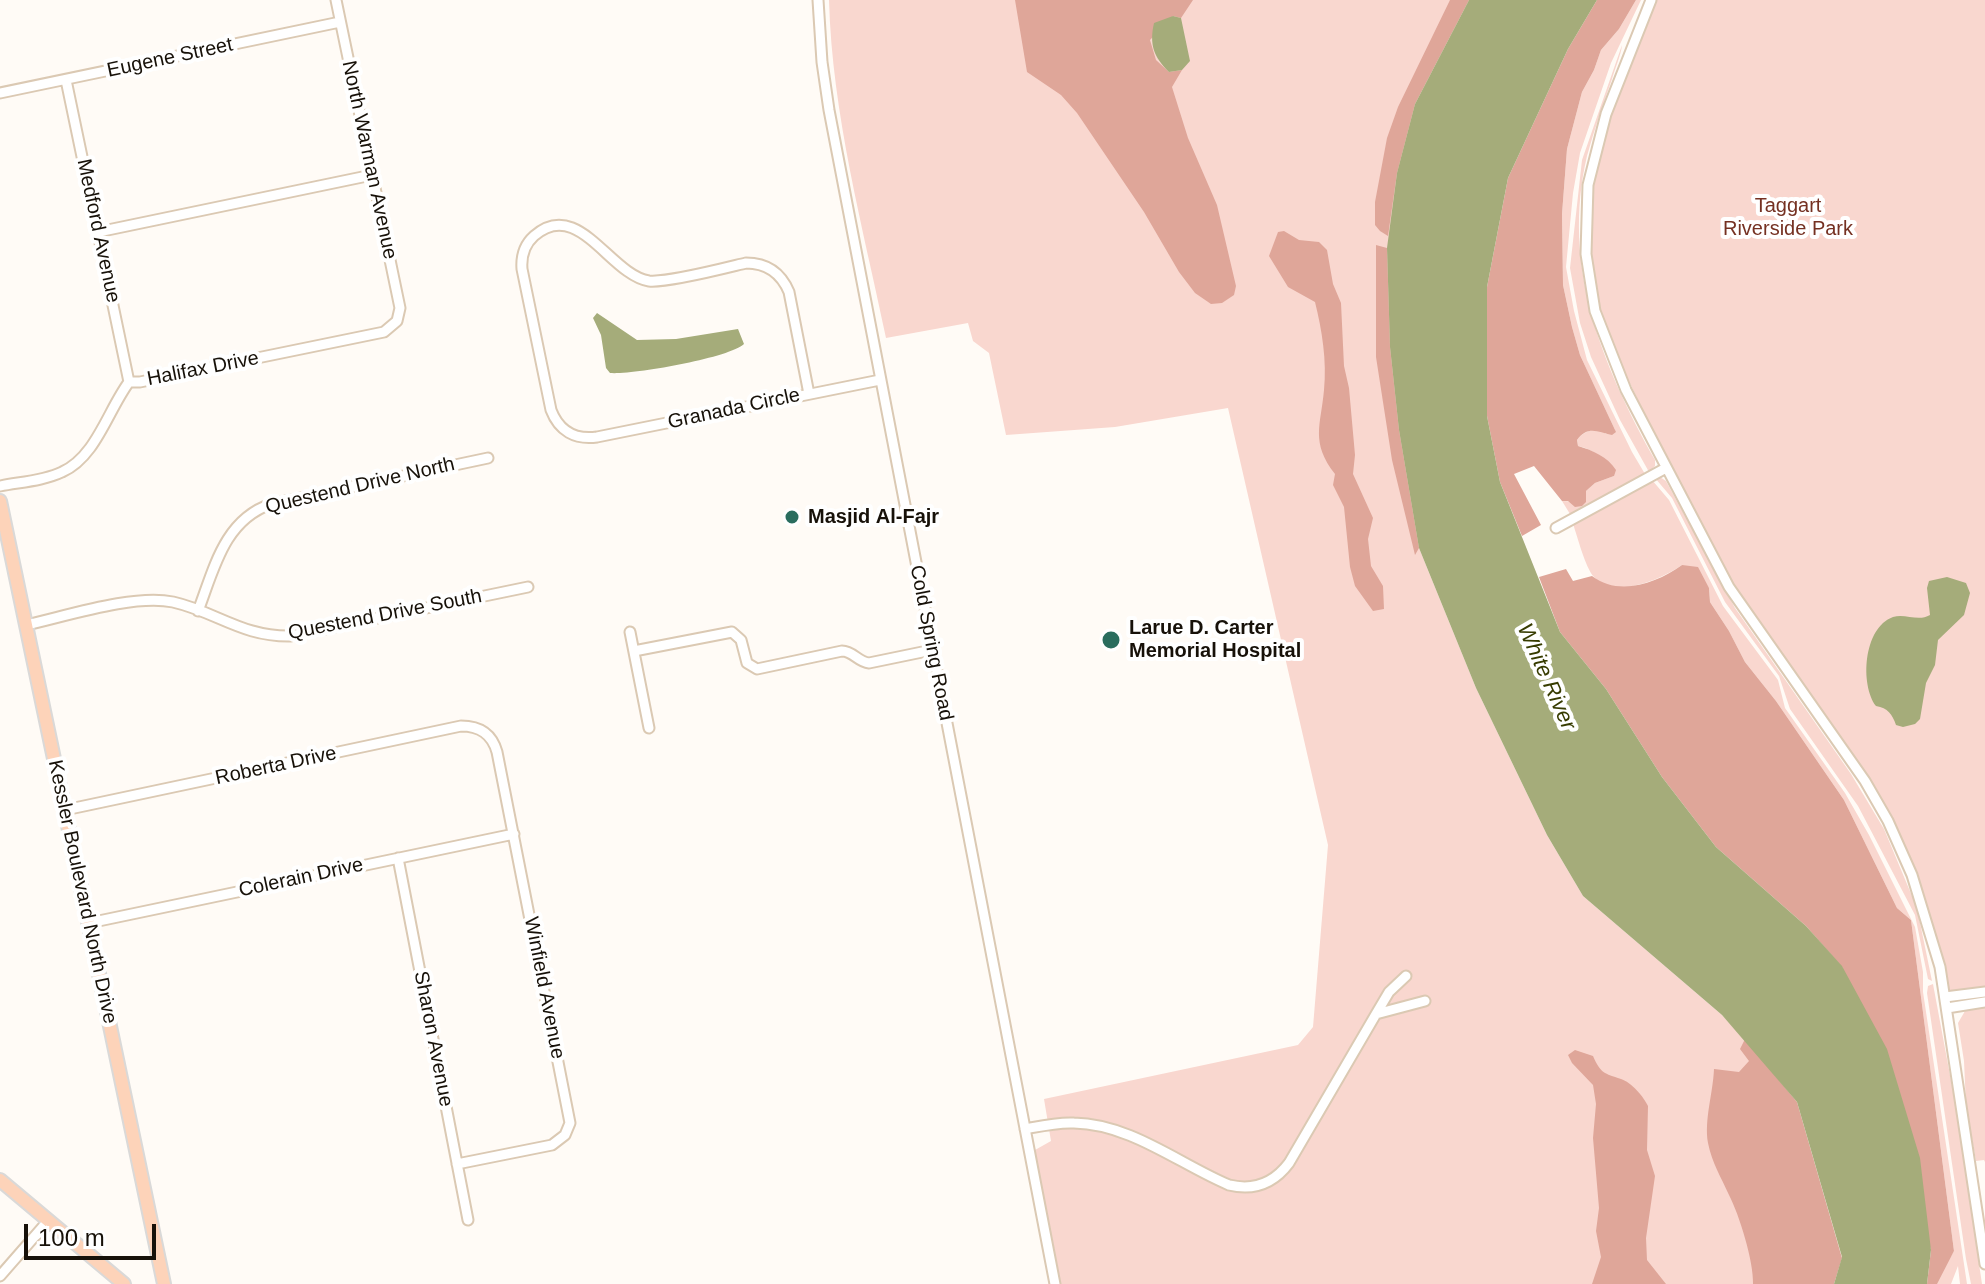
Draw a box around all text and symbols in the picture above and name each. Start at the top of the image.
street label: Eugene Street [105,33,235,83]
street label: North Warman Avenue [336,59,402,261]
street label: Medford Avenue [71,157,125,305]
park label: Taggart Riverside Park [1723,194,1853,241]
street label: Halifax Drive [145,346,261,392]
street label: Granada Circle [666,383,802,435]
street label: Questend Drive North [263,453,457,519]
place label: Masjid Al-Fajr [808,505,939,529]
marker: Masjid Al-Fajr [783,508,801,526]
street label: Cold Spring Road [904,563,958,723]
street label: Questend Drive South [286,584,484,646]
place label: Larue D. Carter Memorial Hospital [1129,616,1301,663]
water label: White River [1511,620,1581,734]
marker: Larue D. Carter Memorial Hospital [1100,629,1122,651]
street label: Roberta Drive [213,741,339,791]
street label: Kessler Boulevard North Drive [42,758,122,1026]
street label: Colerain Drive [237,853,365,903]
street label: Winfield Avenue [518,915,570,1061]
street label: Sharon Avenue [408,969,458,1109]
scale bar [28,1208,160,1258]
text: 100 m [38,1224,105,1251]

